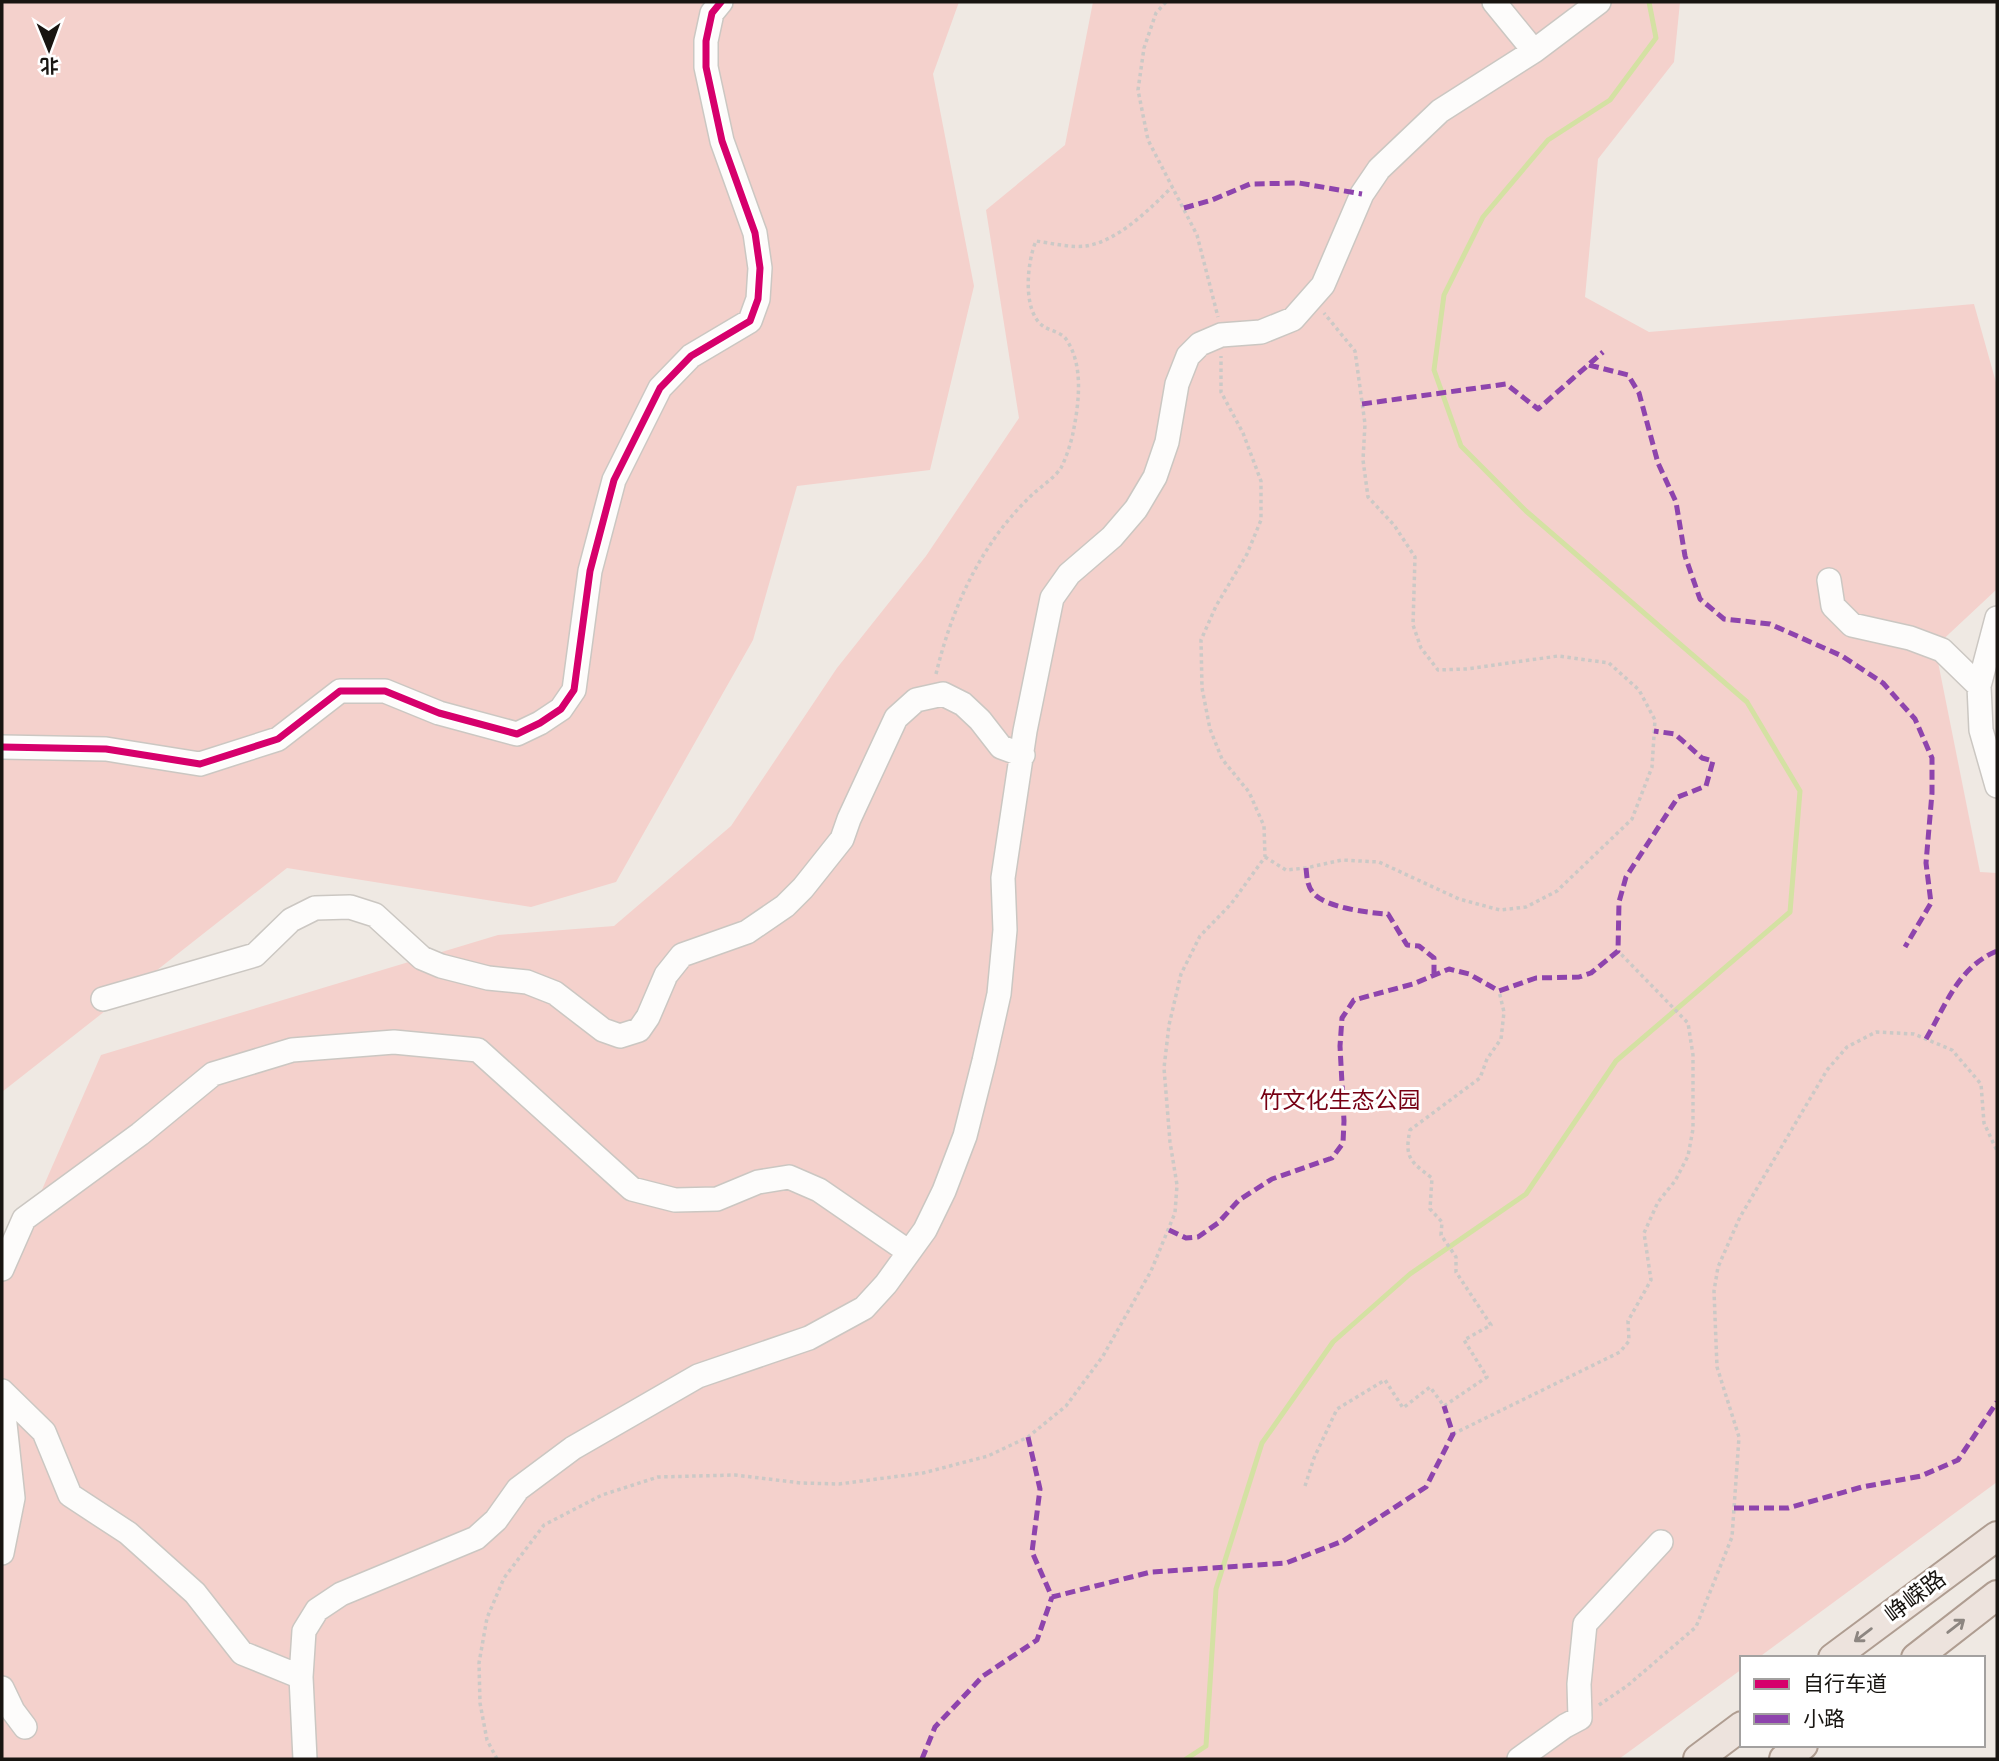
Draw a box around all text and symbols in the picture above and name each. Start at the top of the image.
north arrow [14,14,84,84]
text: 北 [40,54,59,77]
park label: 竹文化生态公园 [1260,1087,1421,1114]
street label: 峥嵘路 [1880,1565,1951,1628]
one-way arrow [1947,1619,1965,1634]
one-way arrow [1855,1627,1873,1642]
legend [1740,1656,1985,1747]
text: 自行车道 [1803,1672,1887,1696]
text: 小路 [1803,1707,1845,1731]

